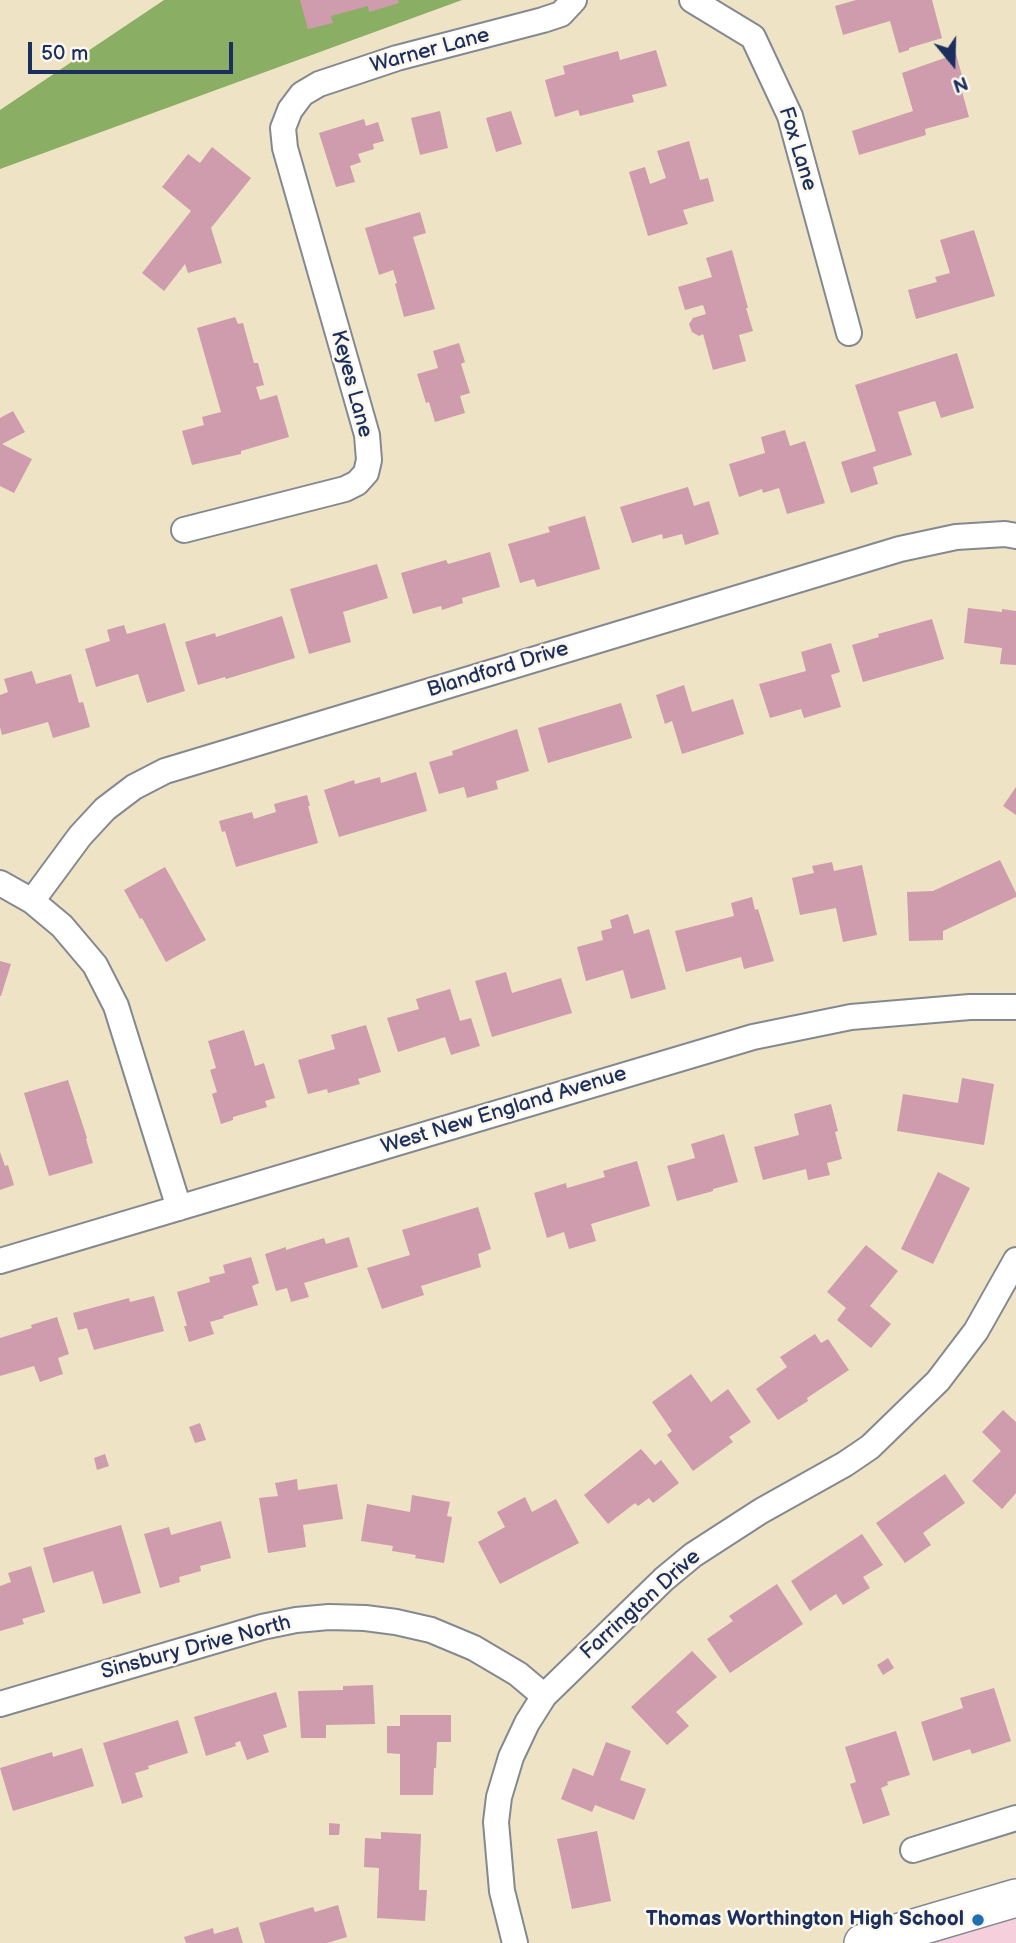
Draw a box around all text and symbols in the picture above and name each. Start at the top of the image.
street label: Warner Lane [368,23,492,79]
scale bar [32,28,236,72]
north arrow [918,28,988,98]
text: 50 m [41,41,88,66]
text: N [950,70,970,97]
street label: Fox Lane [772,104,822,194]
street label: Keyes Lane [325,328,377,440]
street label: Blandford Drive [424,637,572,703]
street label: West New England Avenue [378,1062,630,1160]
street label: Farrington Drive [576,1545,706,1665]
street label: Sinsbury Drive North [98,1611,294,1685]
place label: Thomas Worthington High School [646,1907,964,1933]
marker: Thomas Worthington High School [970,1912,986,1928]

